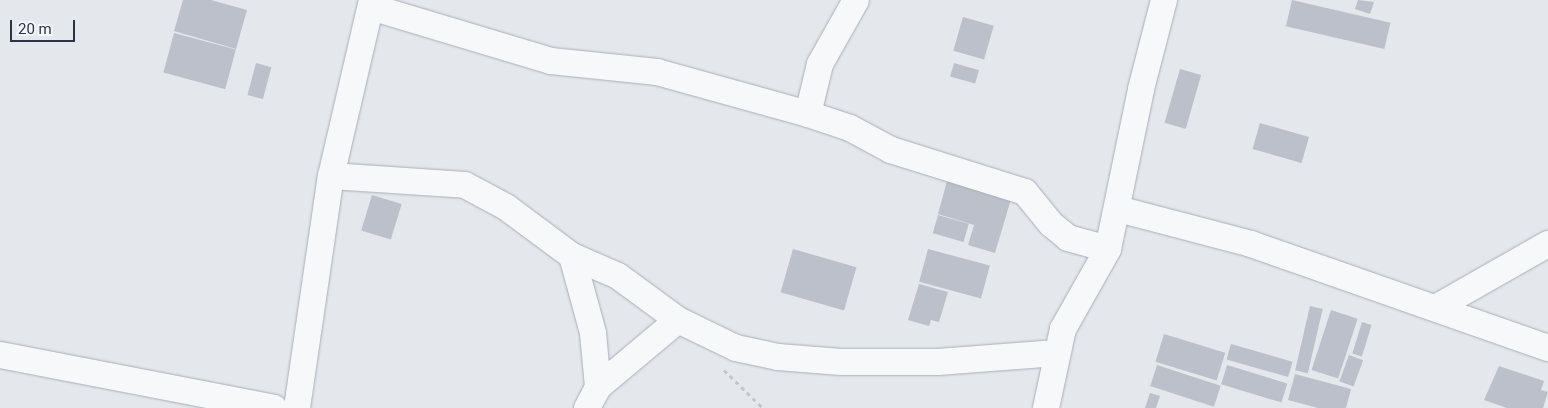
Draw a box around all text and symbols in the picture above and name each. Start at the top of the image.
scale bar [12,10,78,42]
text: 20 m [18,20,52,38]

